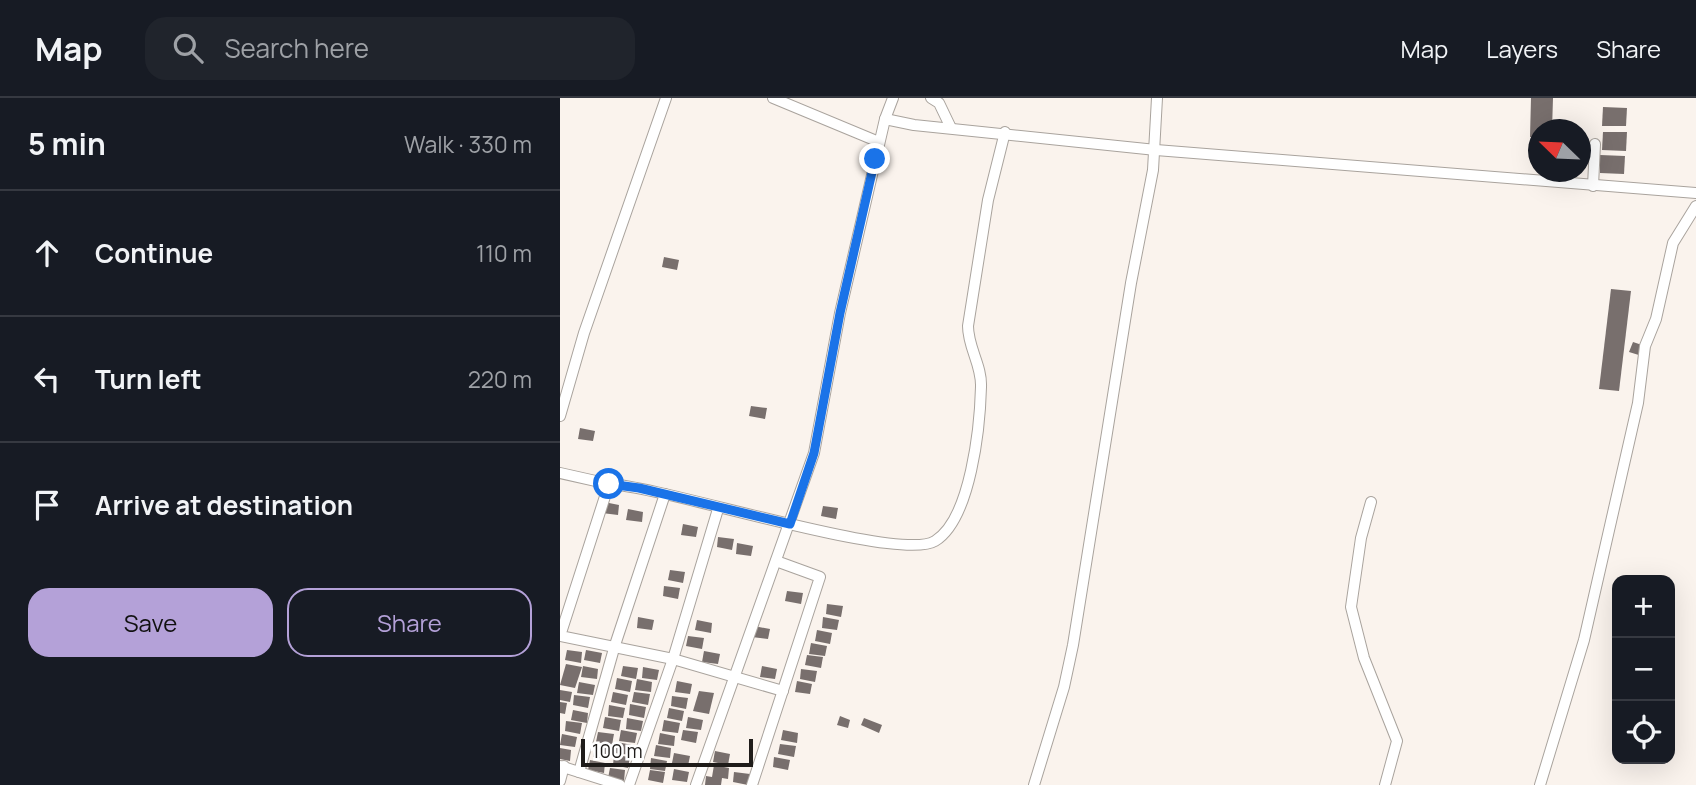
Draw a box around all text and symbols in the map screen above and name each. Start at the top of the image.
search box [145,17,635,80]
text: Map [35,26,103,71]
icon: search [169,29,207,67]
text: Search here [225,30,369,66]
text: Map [1401,32,1448,65]
text: Layers [1486,32,1558,65]
text: Share [1596,32,1661,65]
north arrow [1528,119,1591,182]
text: 5 min [28,123,106,164]
text: Walk · 330 m [404,128,532,160]
route end [859,143,890,174]
icon: ahead [28,234,66,272]
text: Continue [95,235,213,271]
text: 110 m [476,237,532,269]
icon: left [28,360,66,398]
text: Turn left [95,361,202,397]
text: 220 m [468,363,532,395]
route start [593,468,624,499]
icon: arrive [28,486,66,524]
text: Arrive at destination [95,487,353,523]
map controls [1612,575,1675,764]
button: + [1612,575,1675,638]
button: Save [28,588,273,657]
button: Share [287,588,532,657]
button: − [1612,638,1675,701]
button: locate [1612,701,1675,764]
scale bar [581,736,752,768]
text: 100 m [592,738,643,764]

